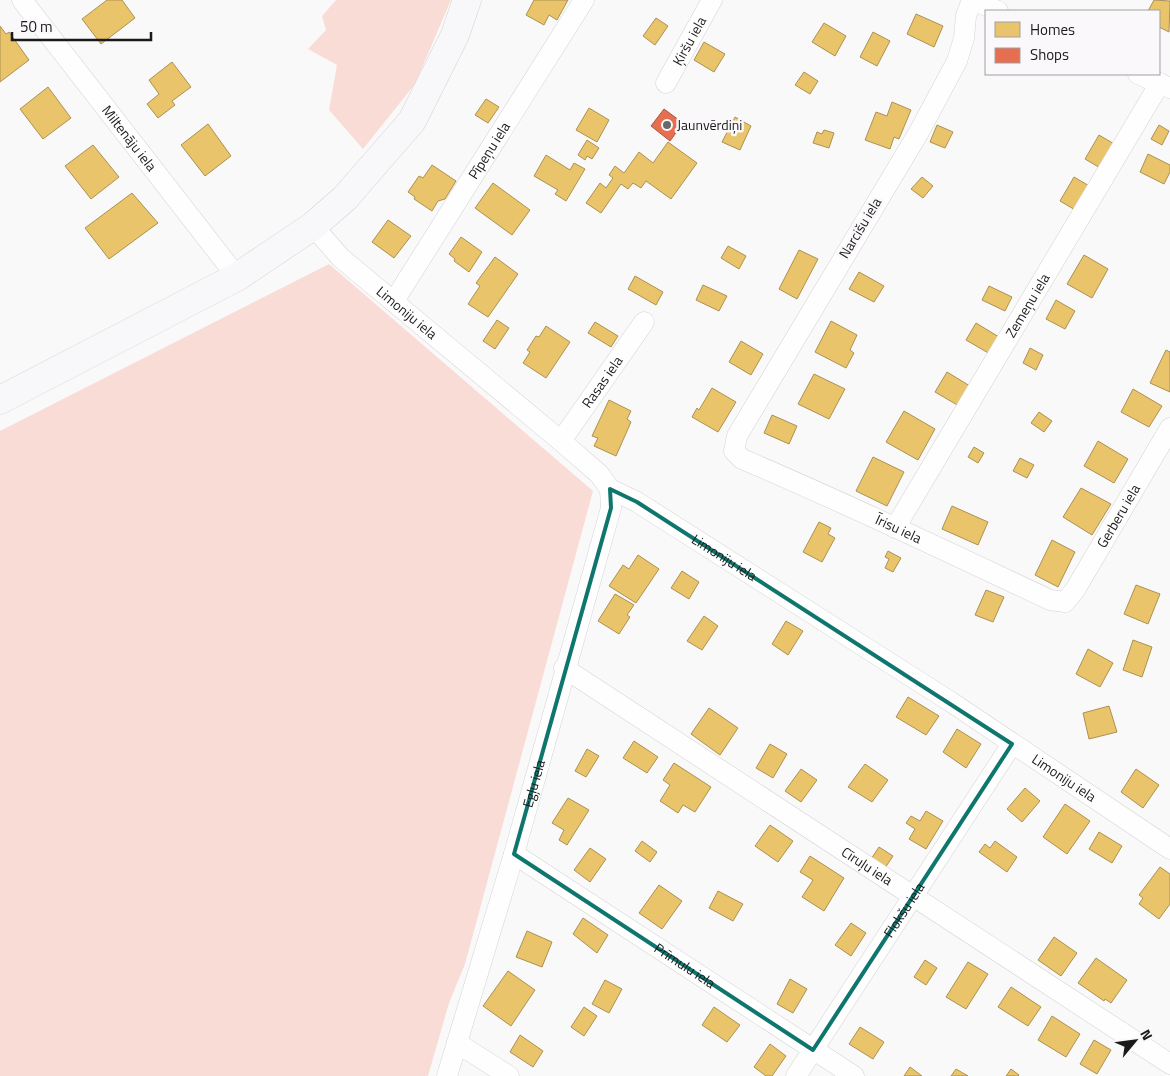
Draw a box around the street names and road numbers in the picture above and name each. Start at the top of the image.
street label: Ķiršu iela [667,12,711,69]
street label: Miltenāju iela [97,100,162,175]
street label: Pīpeņu iela [463,117,515,183]
street label: Narcišu iela [833,193,886,262]
street label: Zemeņu iela [1000,269,1054,341]
street label: Limoniju iela [372,281,442,344]
street label: Rasas iela [576,351,627,412]
street label: Gerberu iela [1091,480,1145,552]
street label: Īrisu iela [871,508,925,548]
street label: Limoniju iela [688,529,761,586]
street label: Limoniju iela [1028,748,1101,807]
street label: Egļu iela [517,757,550,810]
street label: Cīruļu iela [838,841,897,890]
street label: Flokšu iela [878,878,929,942]
street label: Prīmulu iela [650,937,720,993]

